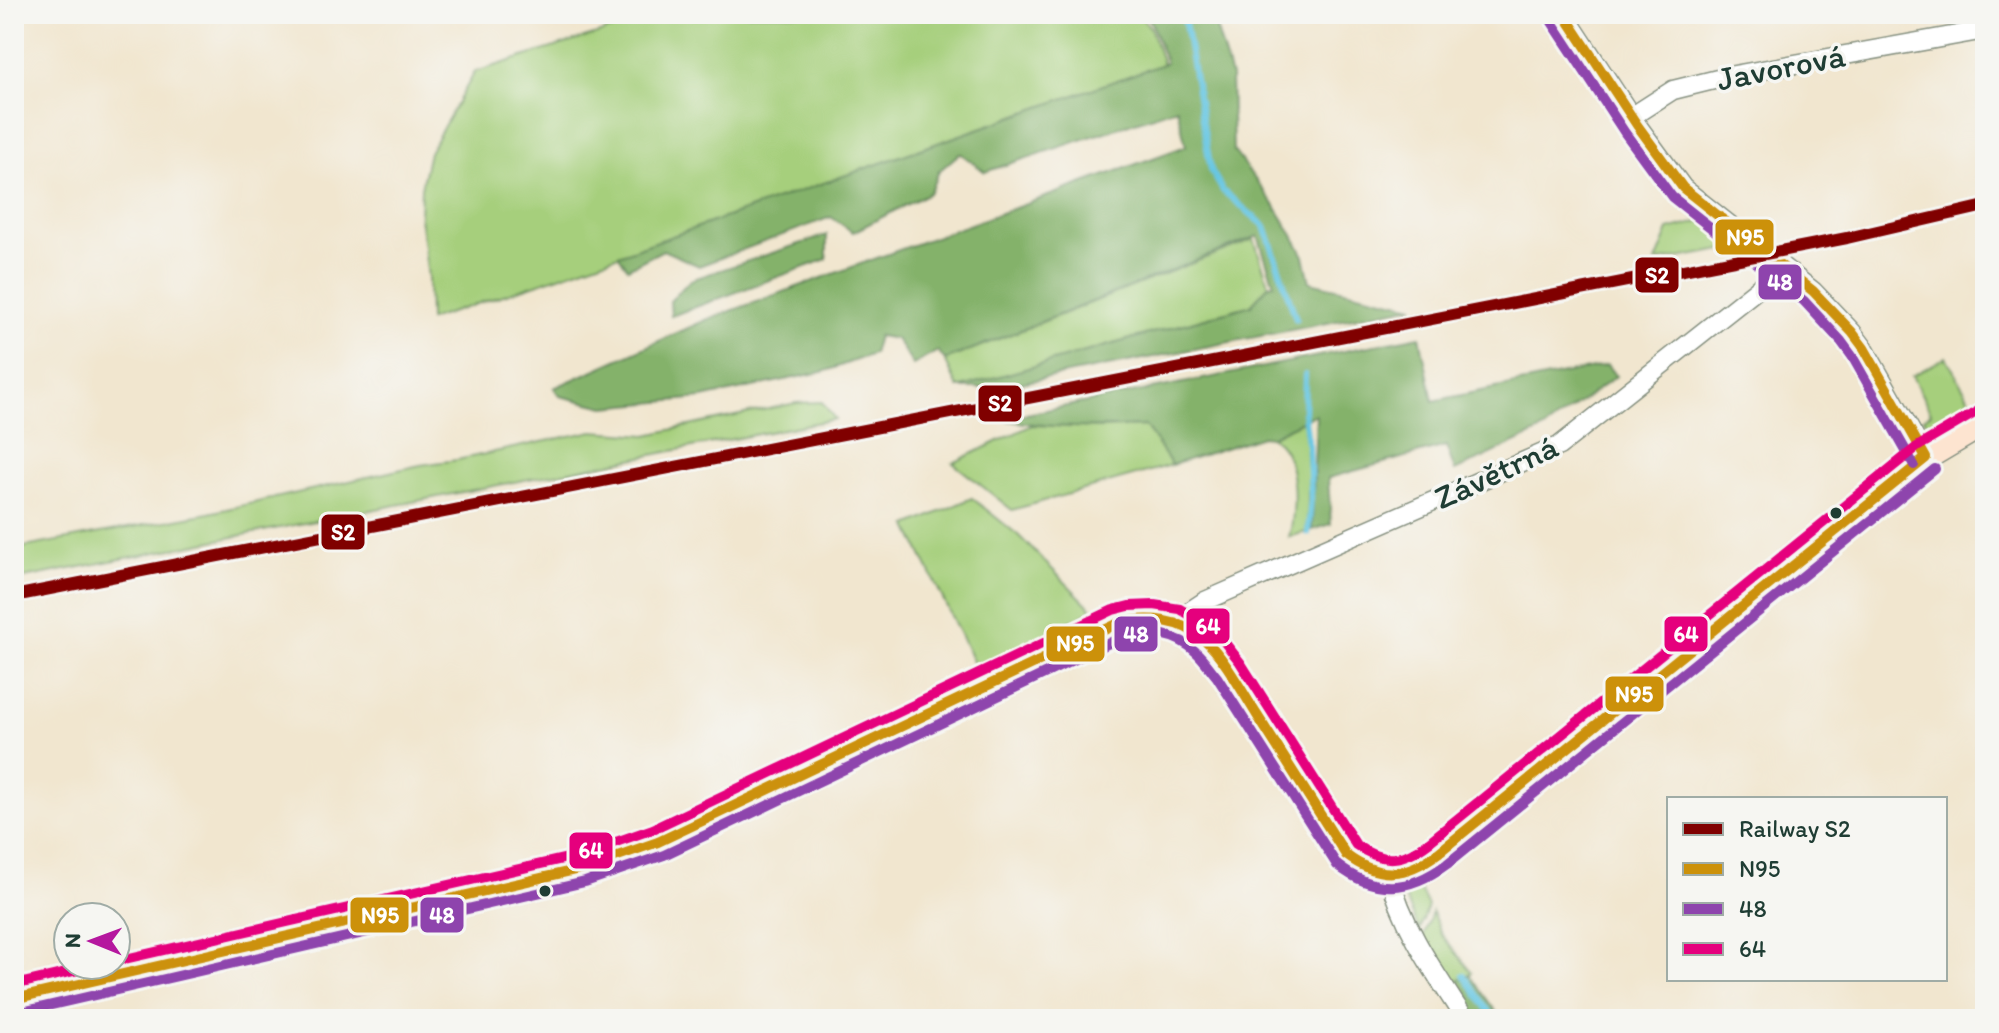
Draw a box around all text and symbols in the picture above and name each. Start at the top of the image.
street label: Javorová [1713,34,1849,100]
line badge: N95 [1714,218,1775,256]
text: N95 [1726,224,1764,251]
line badge: S2 [1634,256,1680,294]
text: S2 [1645,262,1669,289]
line badge: 48 [1757,263,1803,301]
text: 48 [1767,269,1793,296]
line badge: S2 [977,384,1023,423]
text: S2 [988,390,1012,417]
street label: Závětrná [1428,425,1565,518]
unlabelled marker [1828,505,1844,521]
line badge: S2 [320,513,366,551]
text: S2 [331,519,355,546]
line badge: 64 [1185,607,1231,645]
text: 64 [1196,613,1221,640]
line badge: 48 [1113,615,1159,653]
line badge: 64 [1663,615,1709,653]
text: 48 [1123,621,1149,648]
text: 64 [1674,621,1699,648]
line badge: N95 [1045,625,1106,663]
text: N95 [1056,630,1094,657]
line badge: N95 [1604,675,1665,713]
text: N95 [1615,681,1653,708]
legend [1667,797,1947,981]
text: Railway S2 [1739,814,1851,843]
line badge: 64 [568,831,614,870]
text: 64 [579,837,604,864]
text: N95 [1739,854,1780,883]
unlabelled marker [537,883,553,899]
text: 48 [1739,894,1767,923]
line badge: N95 [349,896,410,934]
line badge: 48 [419,896,465,934]
north arrow [52,901,132,981]
text: N95 [361,902,399,929]
text: 48 [429,902,455,929]
text: N [59,933,86,948]
text: 64 [1739,934,1766,963]

